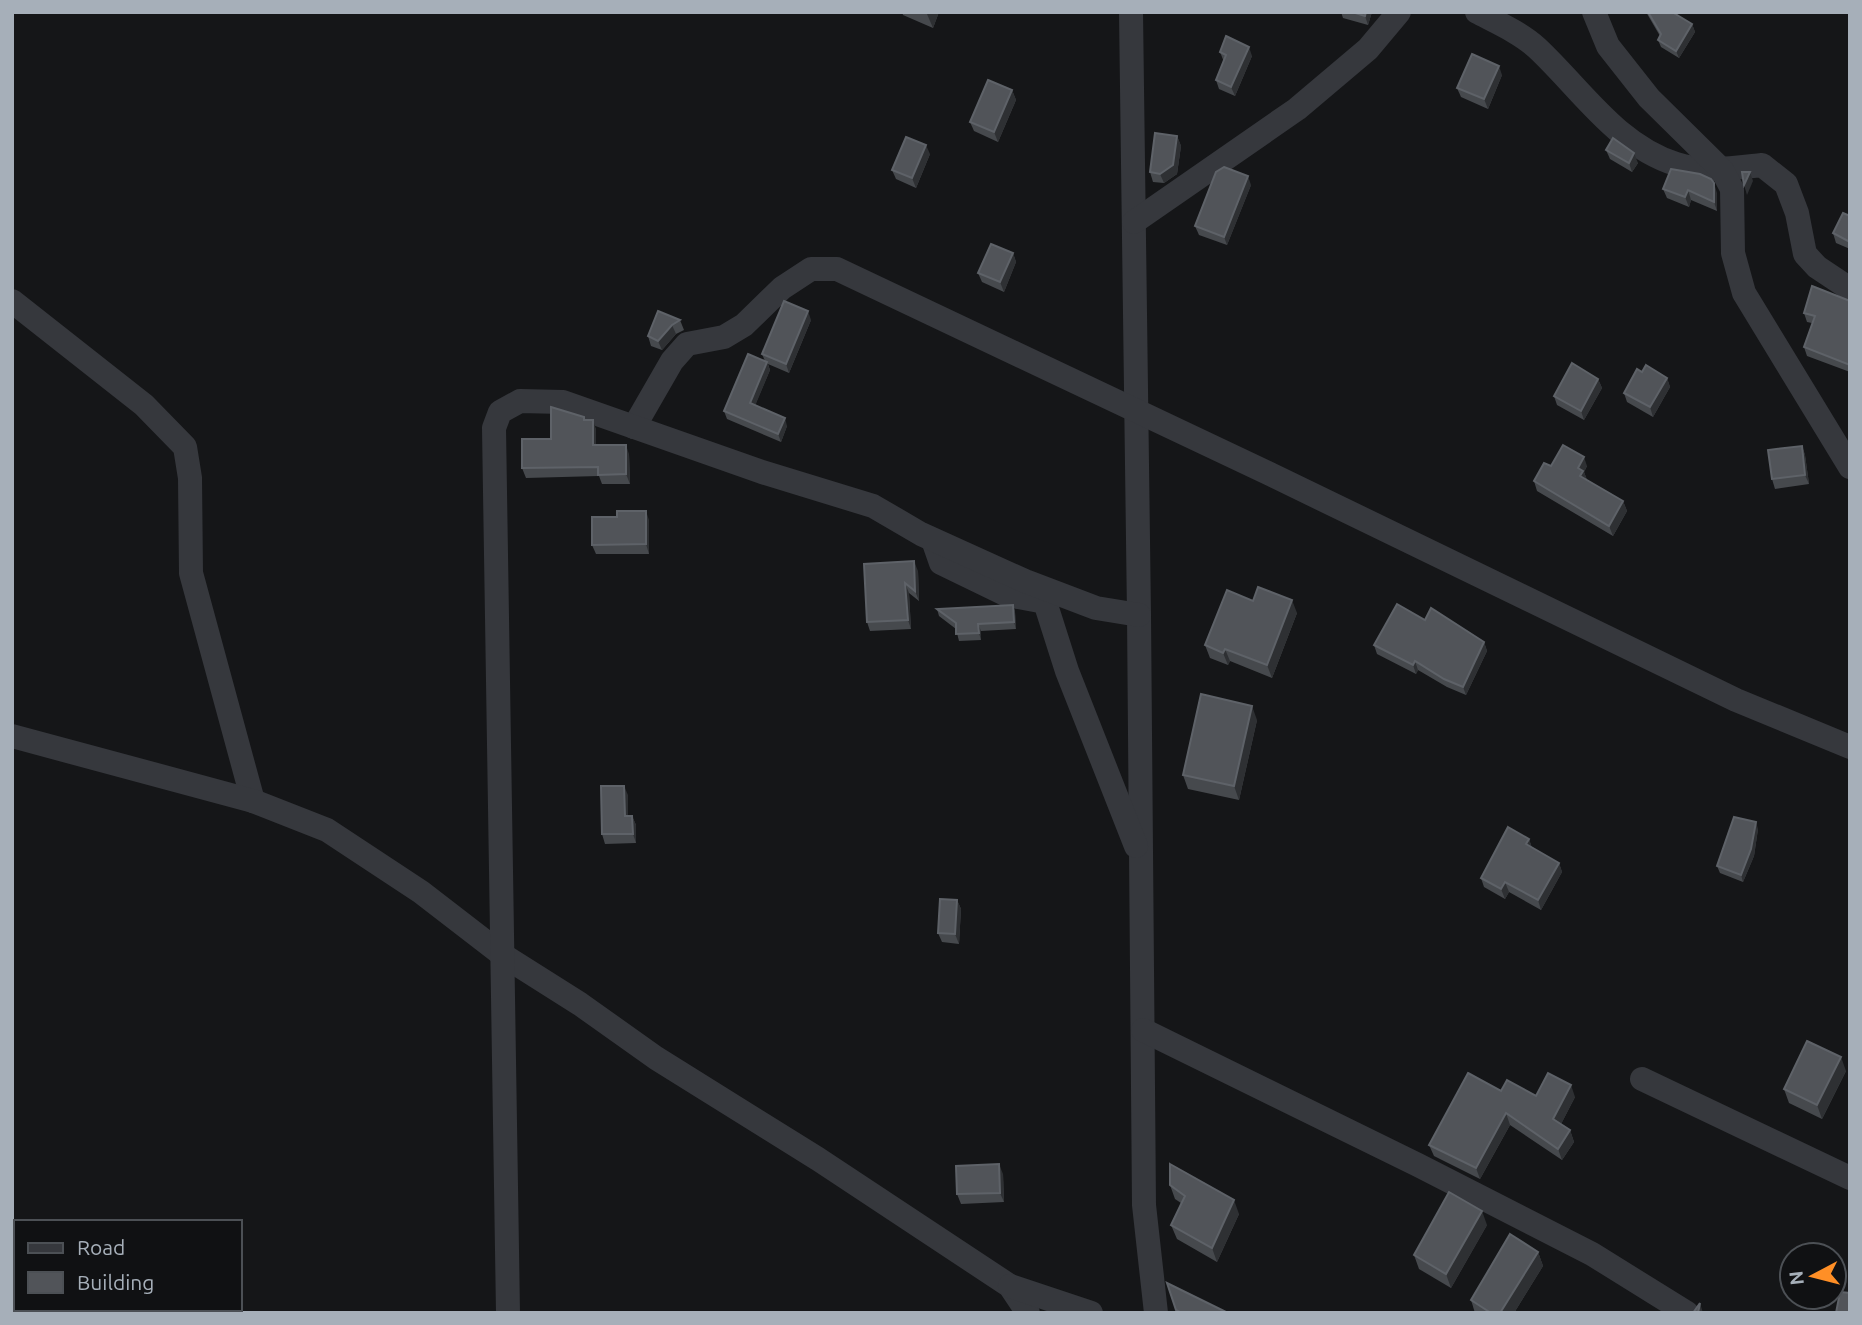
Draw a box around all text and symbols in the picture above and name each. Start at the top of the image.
legend [14,1220,242,1311]
text: Road [77,1235,125,1259]
north arrow [1778,1241,1848,1311]
text: Building [77,1270,154,1294]
text: N [1784,1270,1808,1286]

